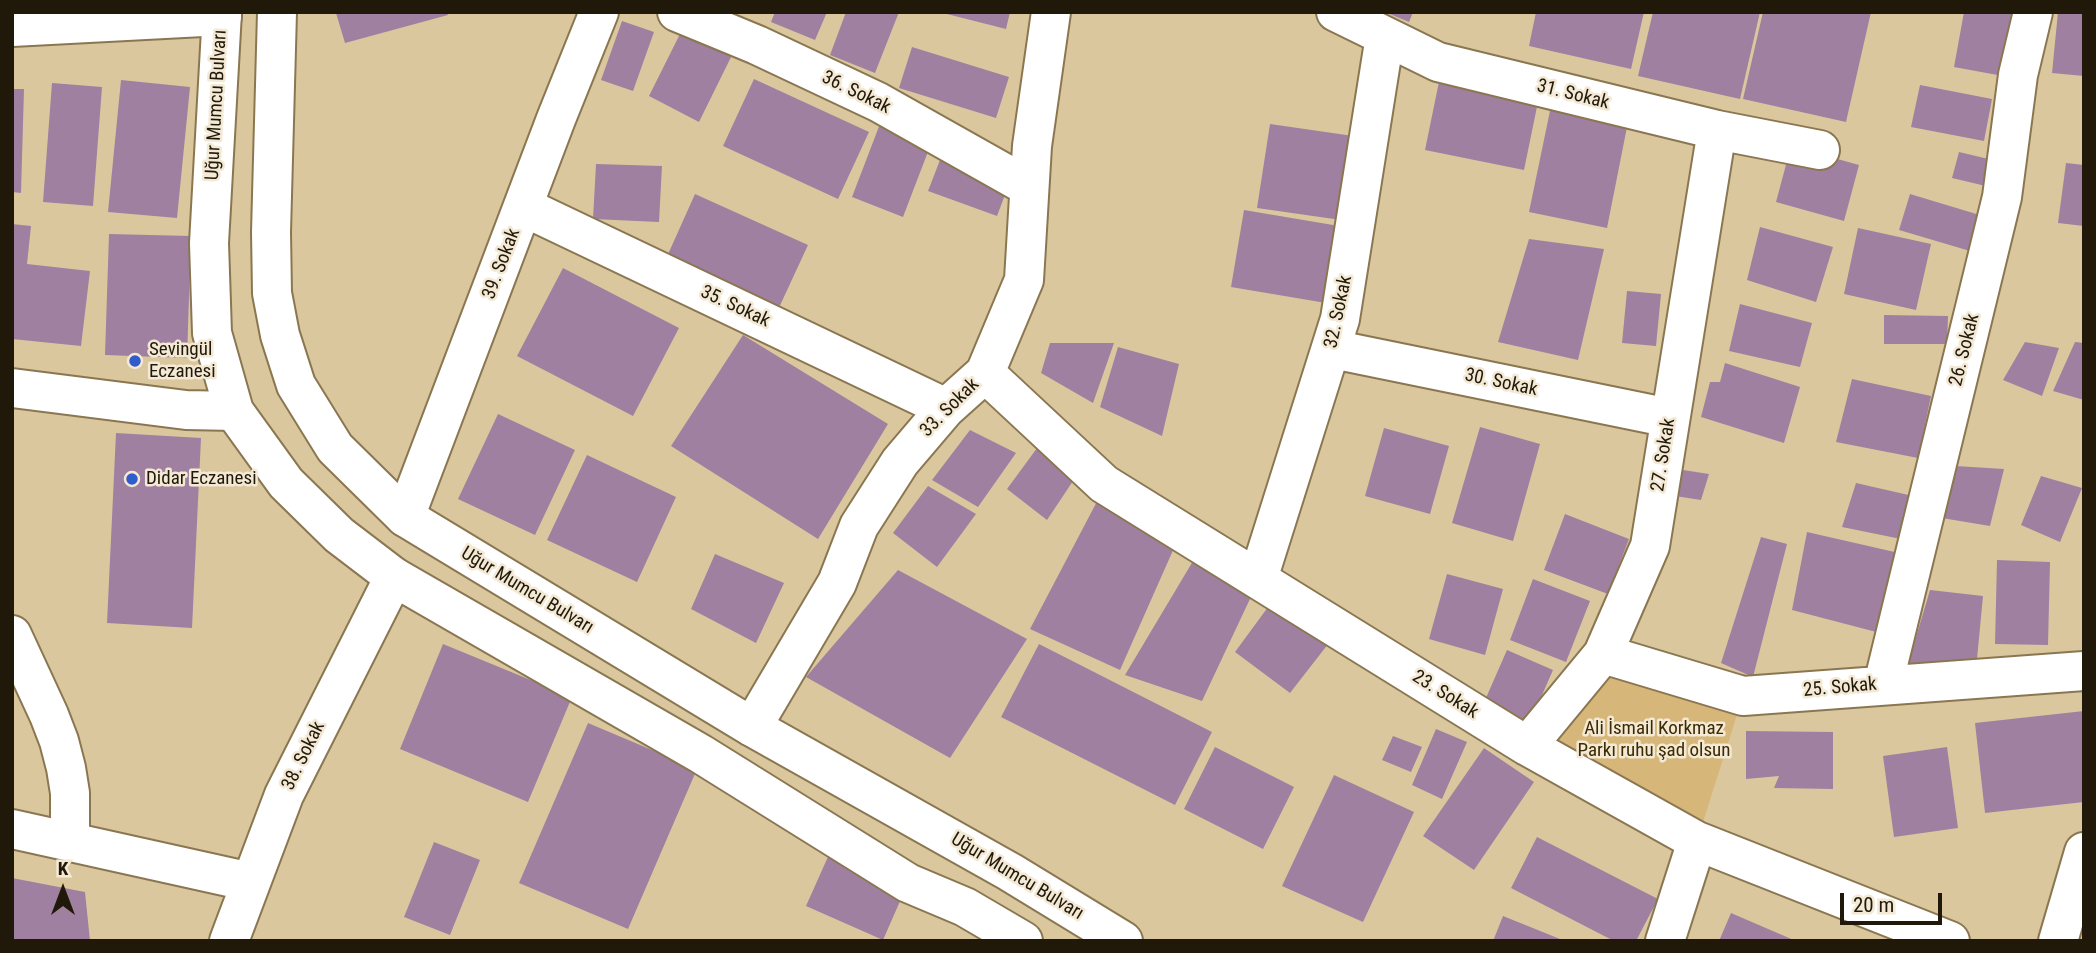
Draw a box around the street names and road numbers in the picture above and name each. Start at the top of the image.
street label: Uğur Mumcu Bulvarı [202,29,232,181]
street label: 36. Sokak [818,67,894,119]
street label: 31. Sokak [1534,75,1612,115]
street label: 39. Sokak [478,225,526,303]
street label: 32. Sokak [1320,274,1358,350]
street label: 35. Sokak [697,281,773,333]
street label: 26. Sokak [1945,311,1985,389]
street label: 30. Sokak [1463,364,1539,402]
street label: 33. Sokak [916,374,984,442]
street label: 27. Sokak [1647,417,1681,493]
street label: Uğur Mumcu Bulvarı [456,542,598,640]
street label: 23. Sokak [1408,666,1482,724]
street label: 25. Sokak [1802,673,1878,703]
street label: 38. Sokak [278,718,330,794]
street label: Uğur Mumcu Bulvarı [946,828,1088,926]

